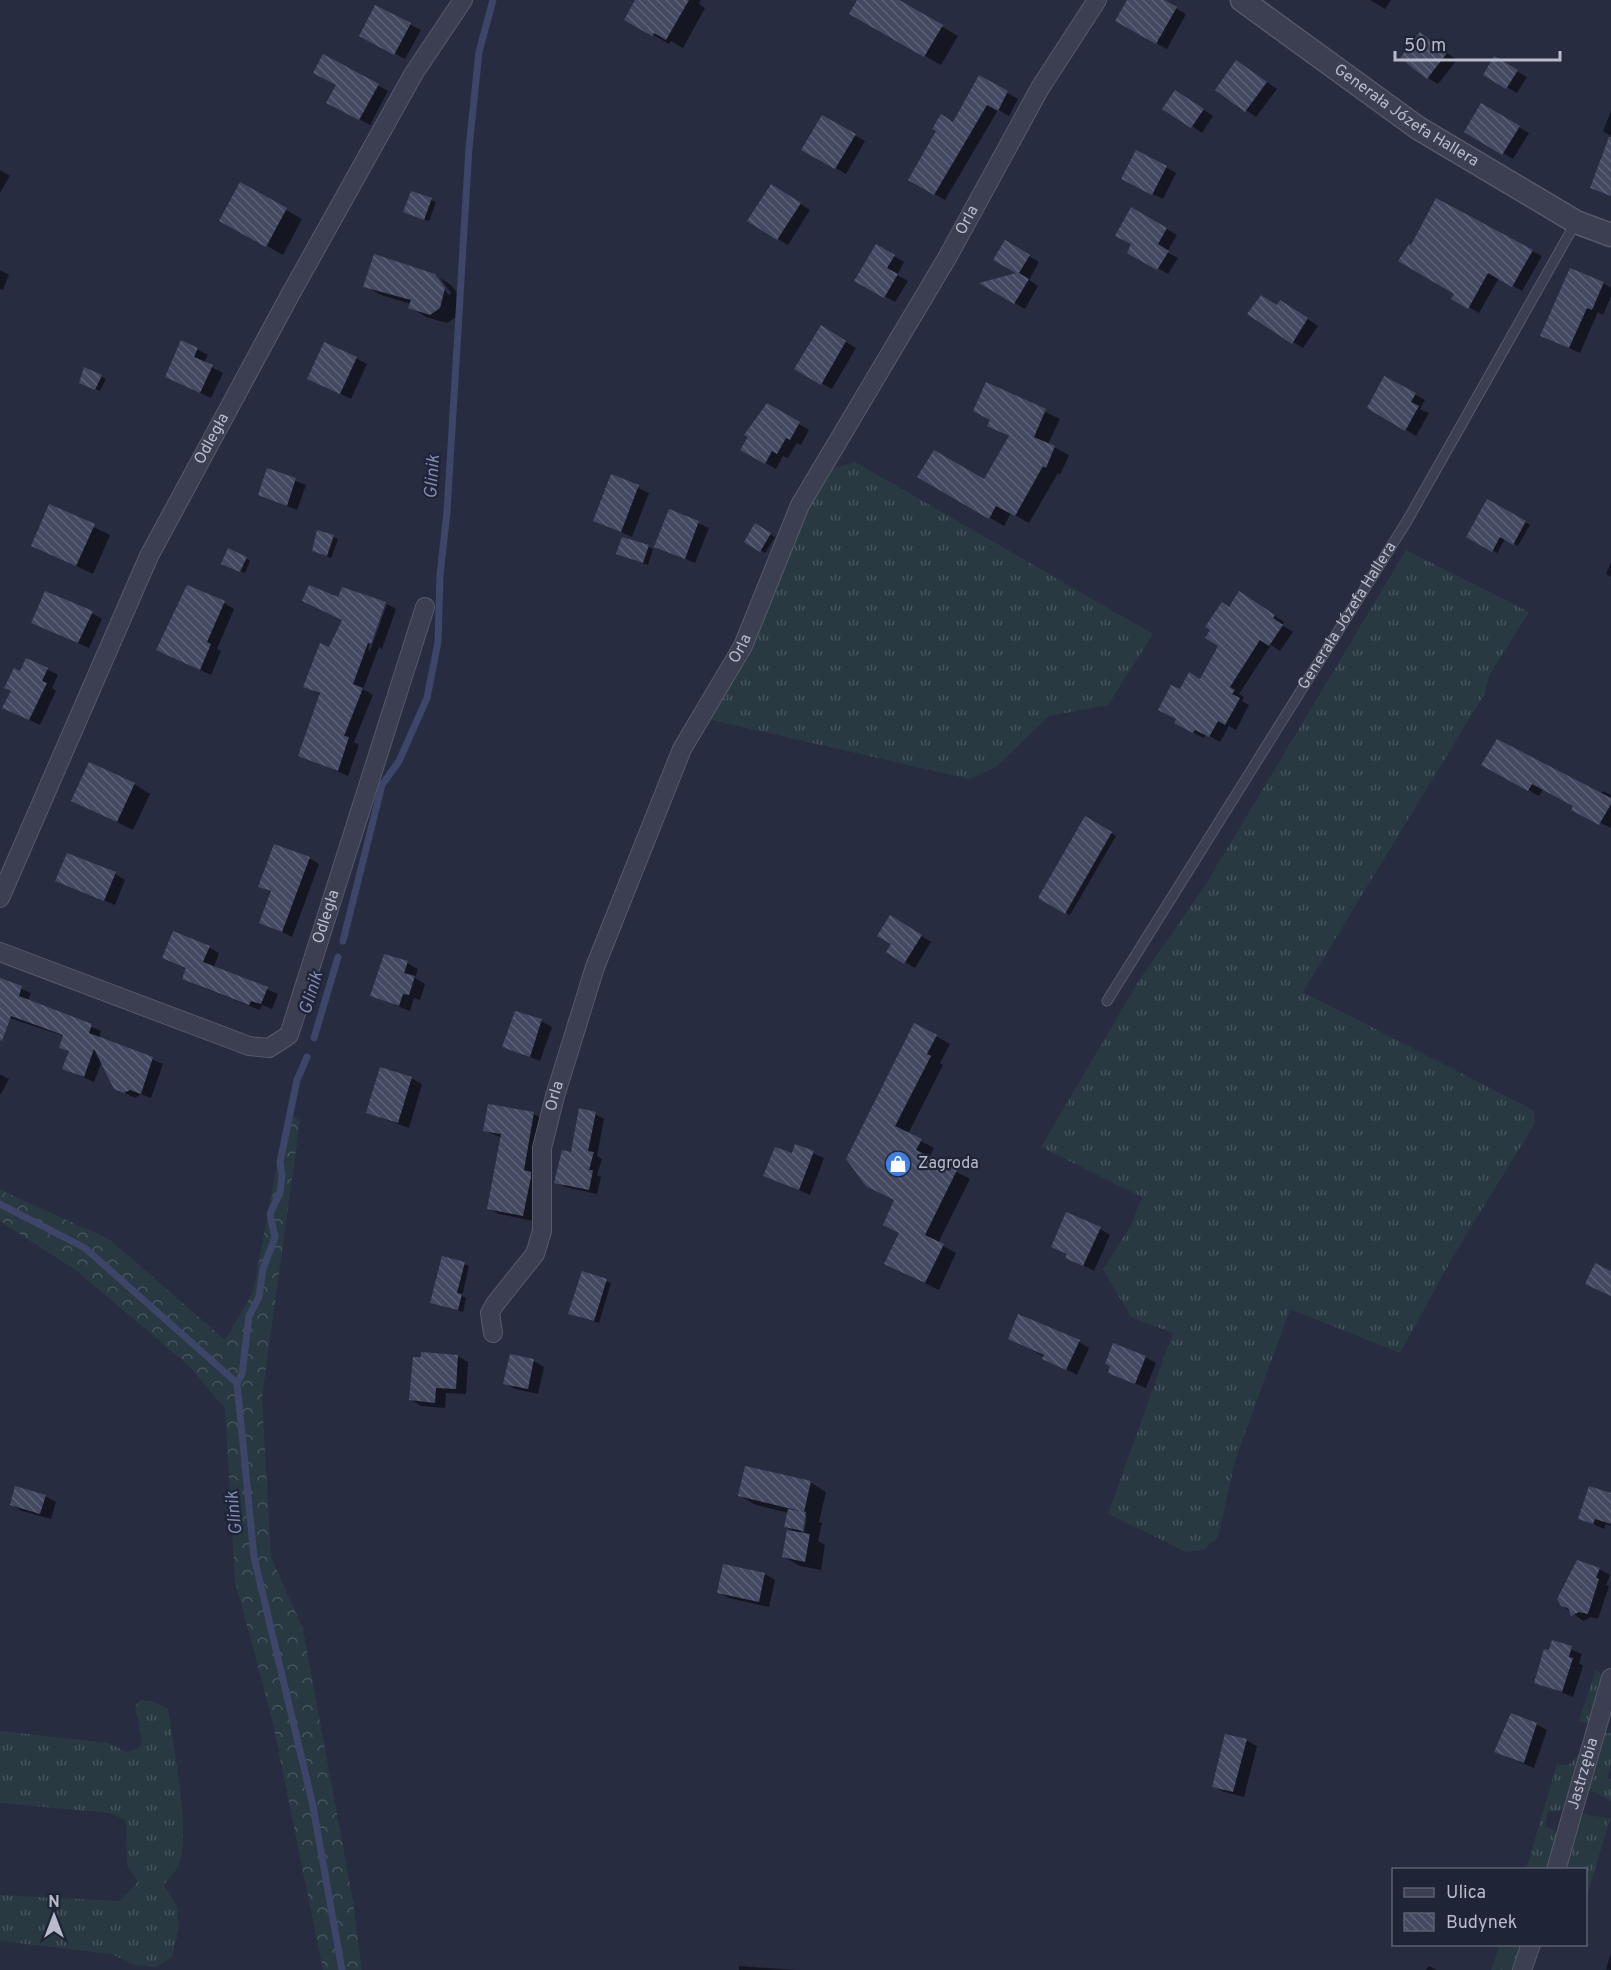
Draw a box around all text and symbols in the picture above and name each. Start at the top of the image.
scale bar [1395,24,1560,62]
text: 50 m [1404,35,1446,58]
street label: Generała Józefa Hallera [1330,60,1482,172]
street label: Orla [951,202,984,239]
street label: Odległa [190,410,234,468]
water label: Glinik [420,453,446,500]
street label: Generała Józefa Hallera [1294,538,1401,694]
street label: Orla [725,632,757,667]
street label: Odległa [309,888,344,946]
water label: Glinik [295,968,330,1017]
street label: Orla [542,1079,569,1113]
shop icon: Zagroda [883,1149,913,1179]
place label: Zagroda [918,1154,979,1174]
water label: Glinik [221,1489,249,1536]
street label: Jastrzębia [1564,1736,1603,1812]
legend [1392,1868,1587,1946]
text: Ulica [1446,1882,1486,1905]
north arrow [24,1886,84,1946]
text: N [48,1893,60,1913]
text: Budynek [1446,1912,1517,1935]

